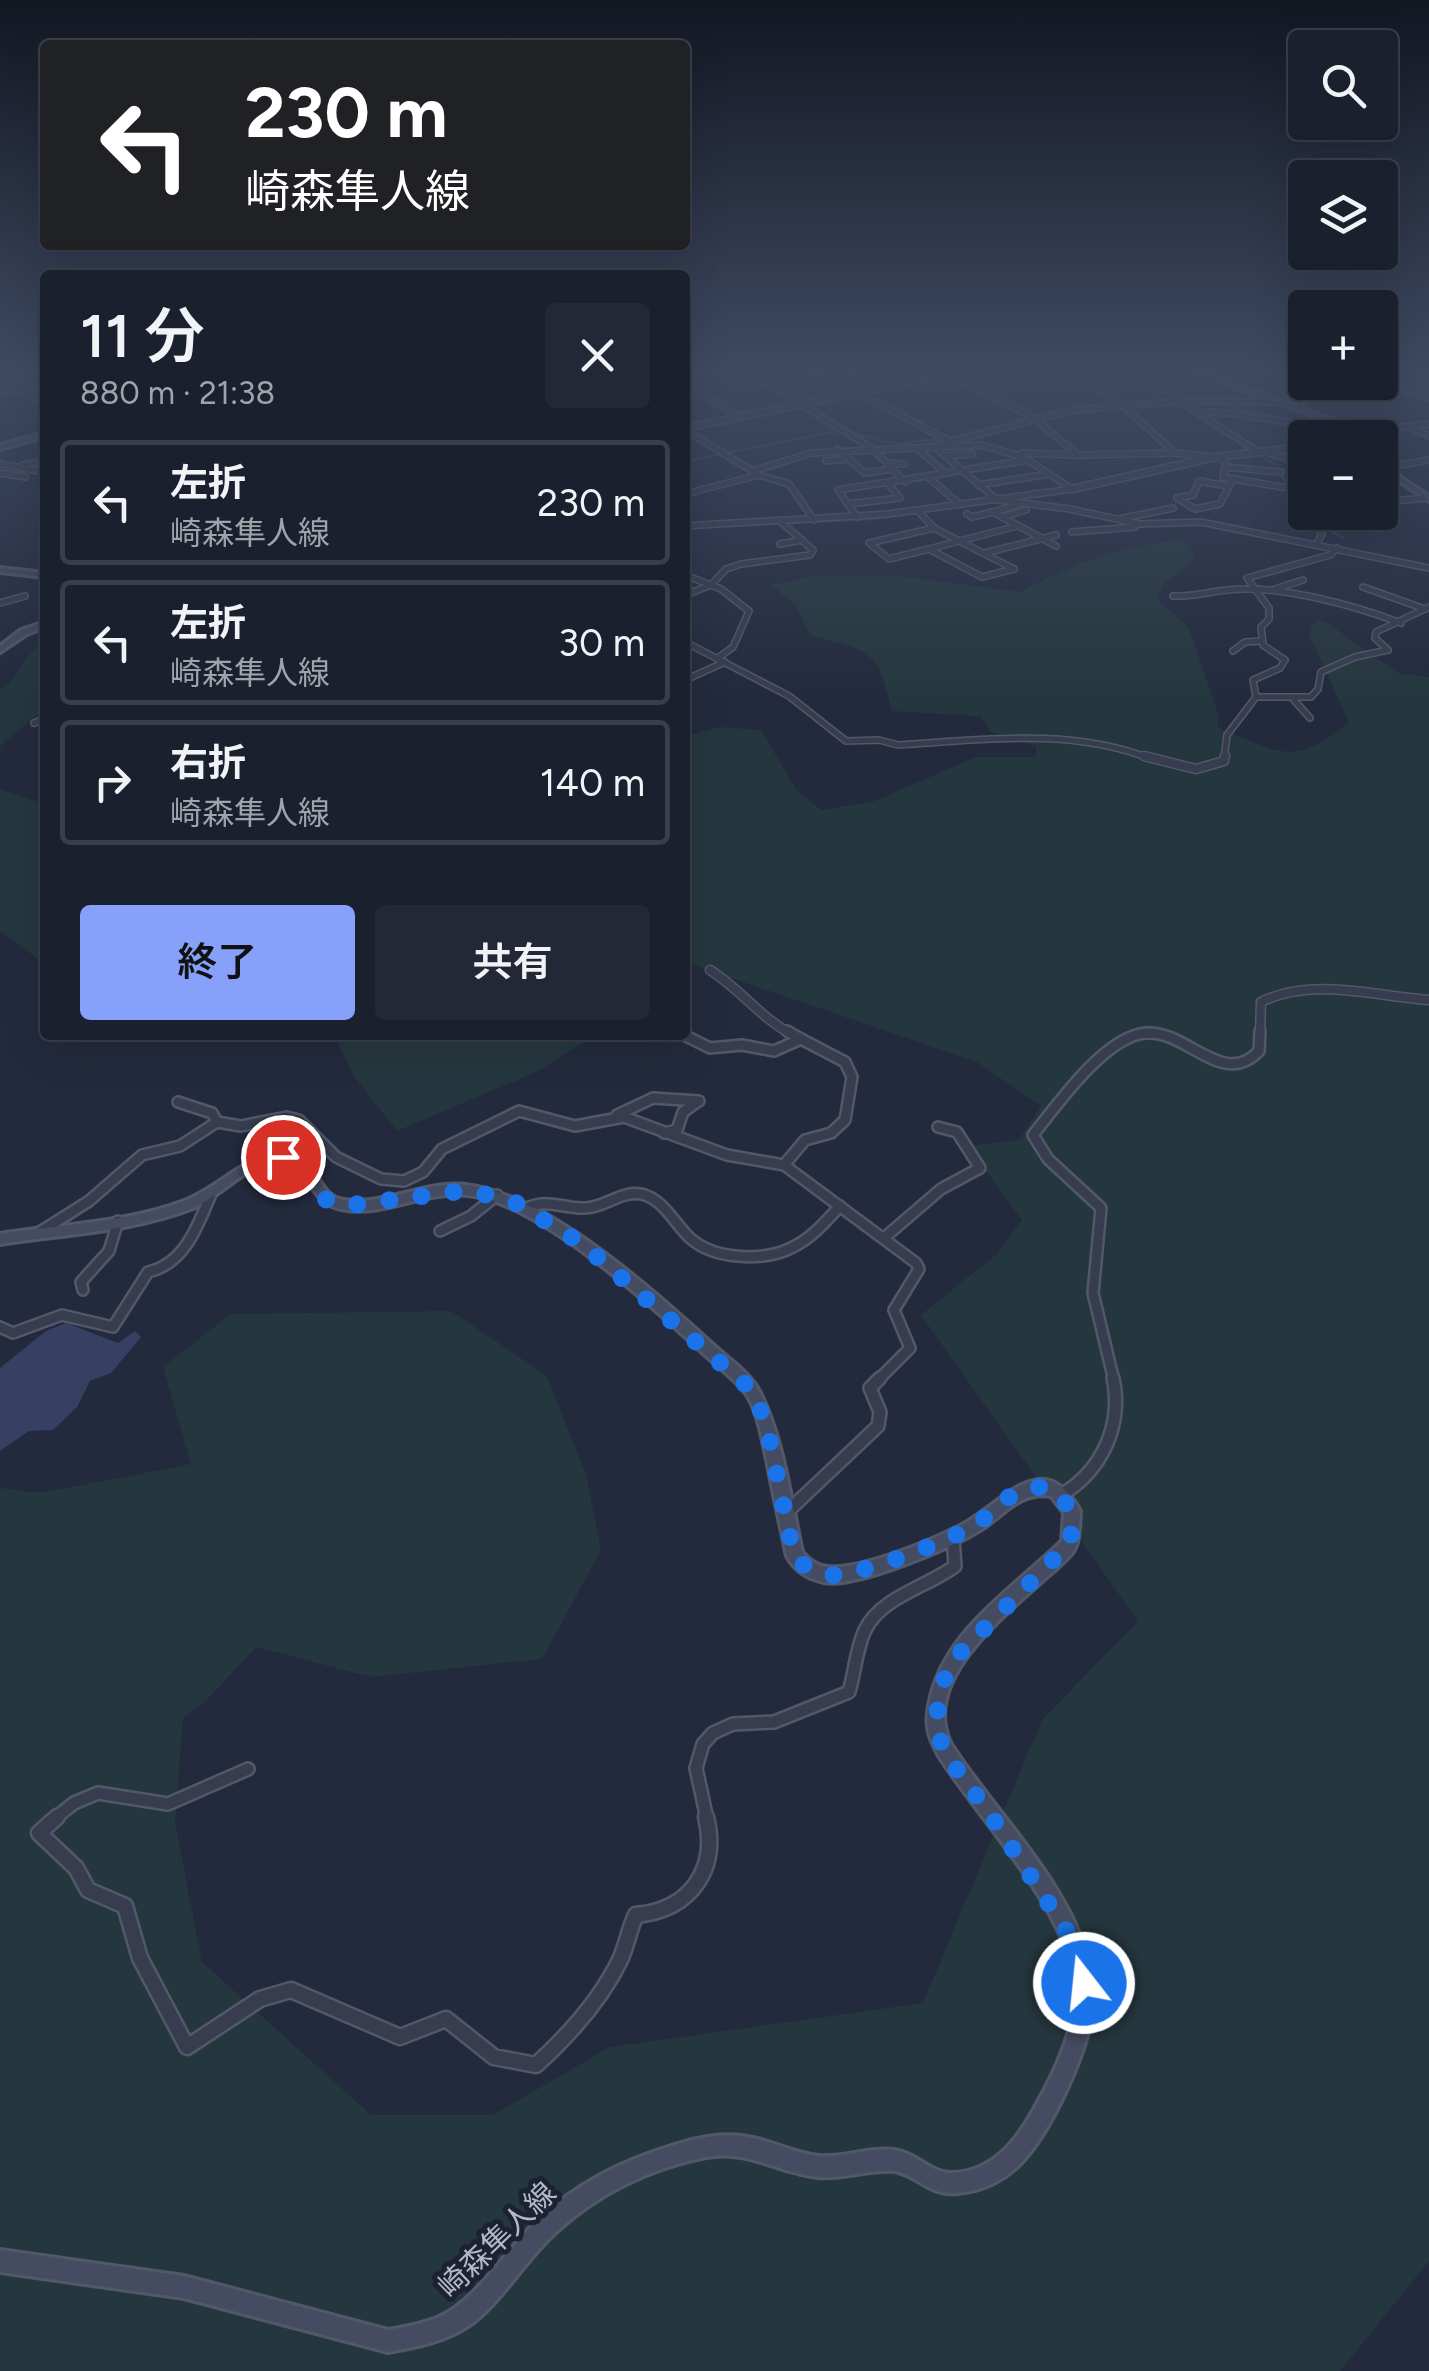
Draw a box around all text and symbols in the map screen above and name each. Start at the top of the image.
map controls [1288,30,1398,530]
button: search [1288,30,1398,140]
text: 230 m [245,70,448,155]
icon: left [80,80,210,210]
button: layers [1288,160,1398,270]
text: 崎森隼人線 [245,164,470,218]
button: + [1288,290,1398,400]
text: 11 分 [80,300,205,372]
button: close [545,303,650,408]
text: 880 m · 21:38 [80,374,275,412]
button: − [1288,420,1398,530]
text: 左折 [170,460,246,506]
icon: left [85,475,140,530]
text: 230 m [537,480,645,526]
text: 崎森隼人線 [170,514,330,552]
text: 左折 [170,600,246,646]
icon: left [85,615,140,670]
text: 30 m [558,620,645,666]
text: 崎森隼人線 [170,654,330,692]
text: 右折 [170,740,246,786]
icon: right [85,755,140,810]
text: 140 m [540,760,645,806]
text: 崎森隼人線 [170,794,330,832]
button: 終了 [80,905,355,1020]
button: 共有 [375,905,650,1020]
pin [241,1115,326,1200]
icon: arrive [256,1130,311,1185]
position arrow [1032,1931,1136,2035]
street label: 崎森隼人線 [430,2174,563,2305]

